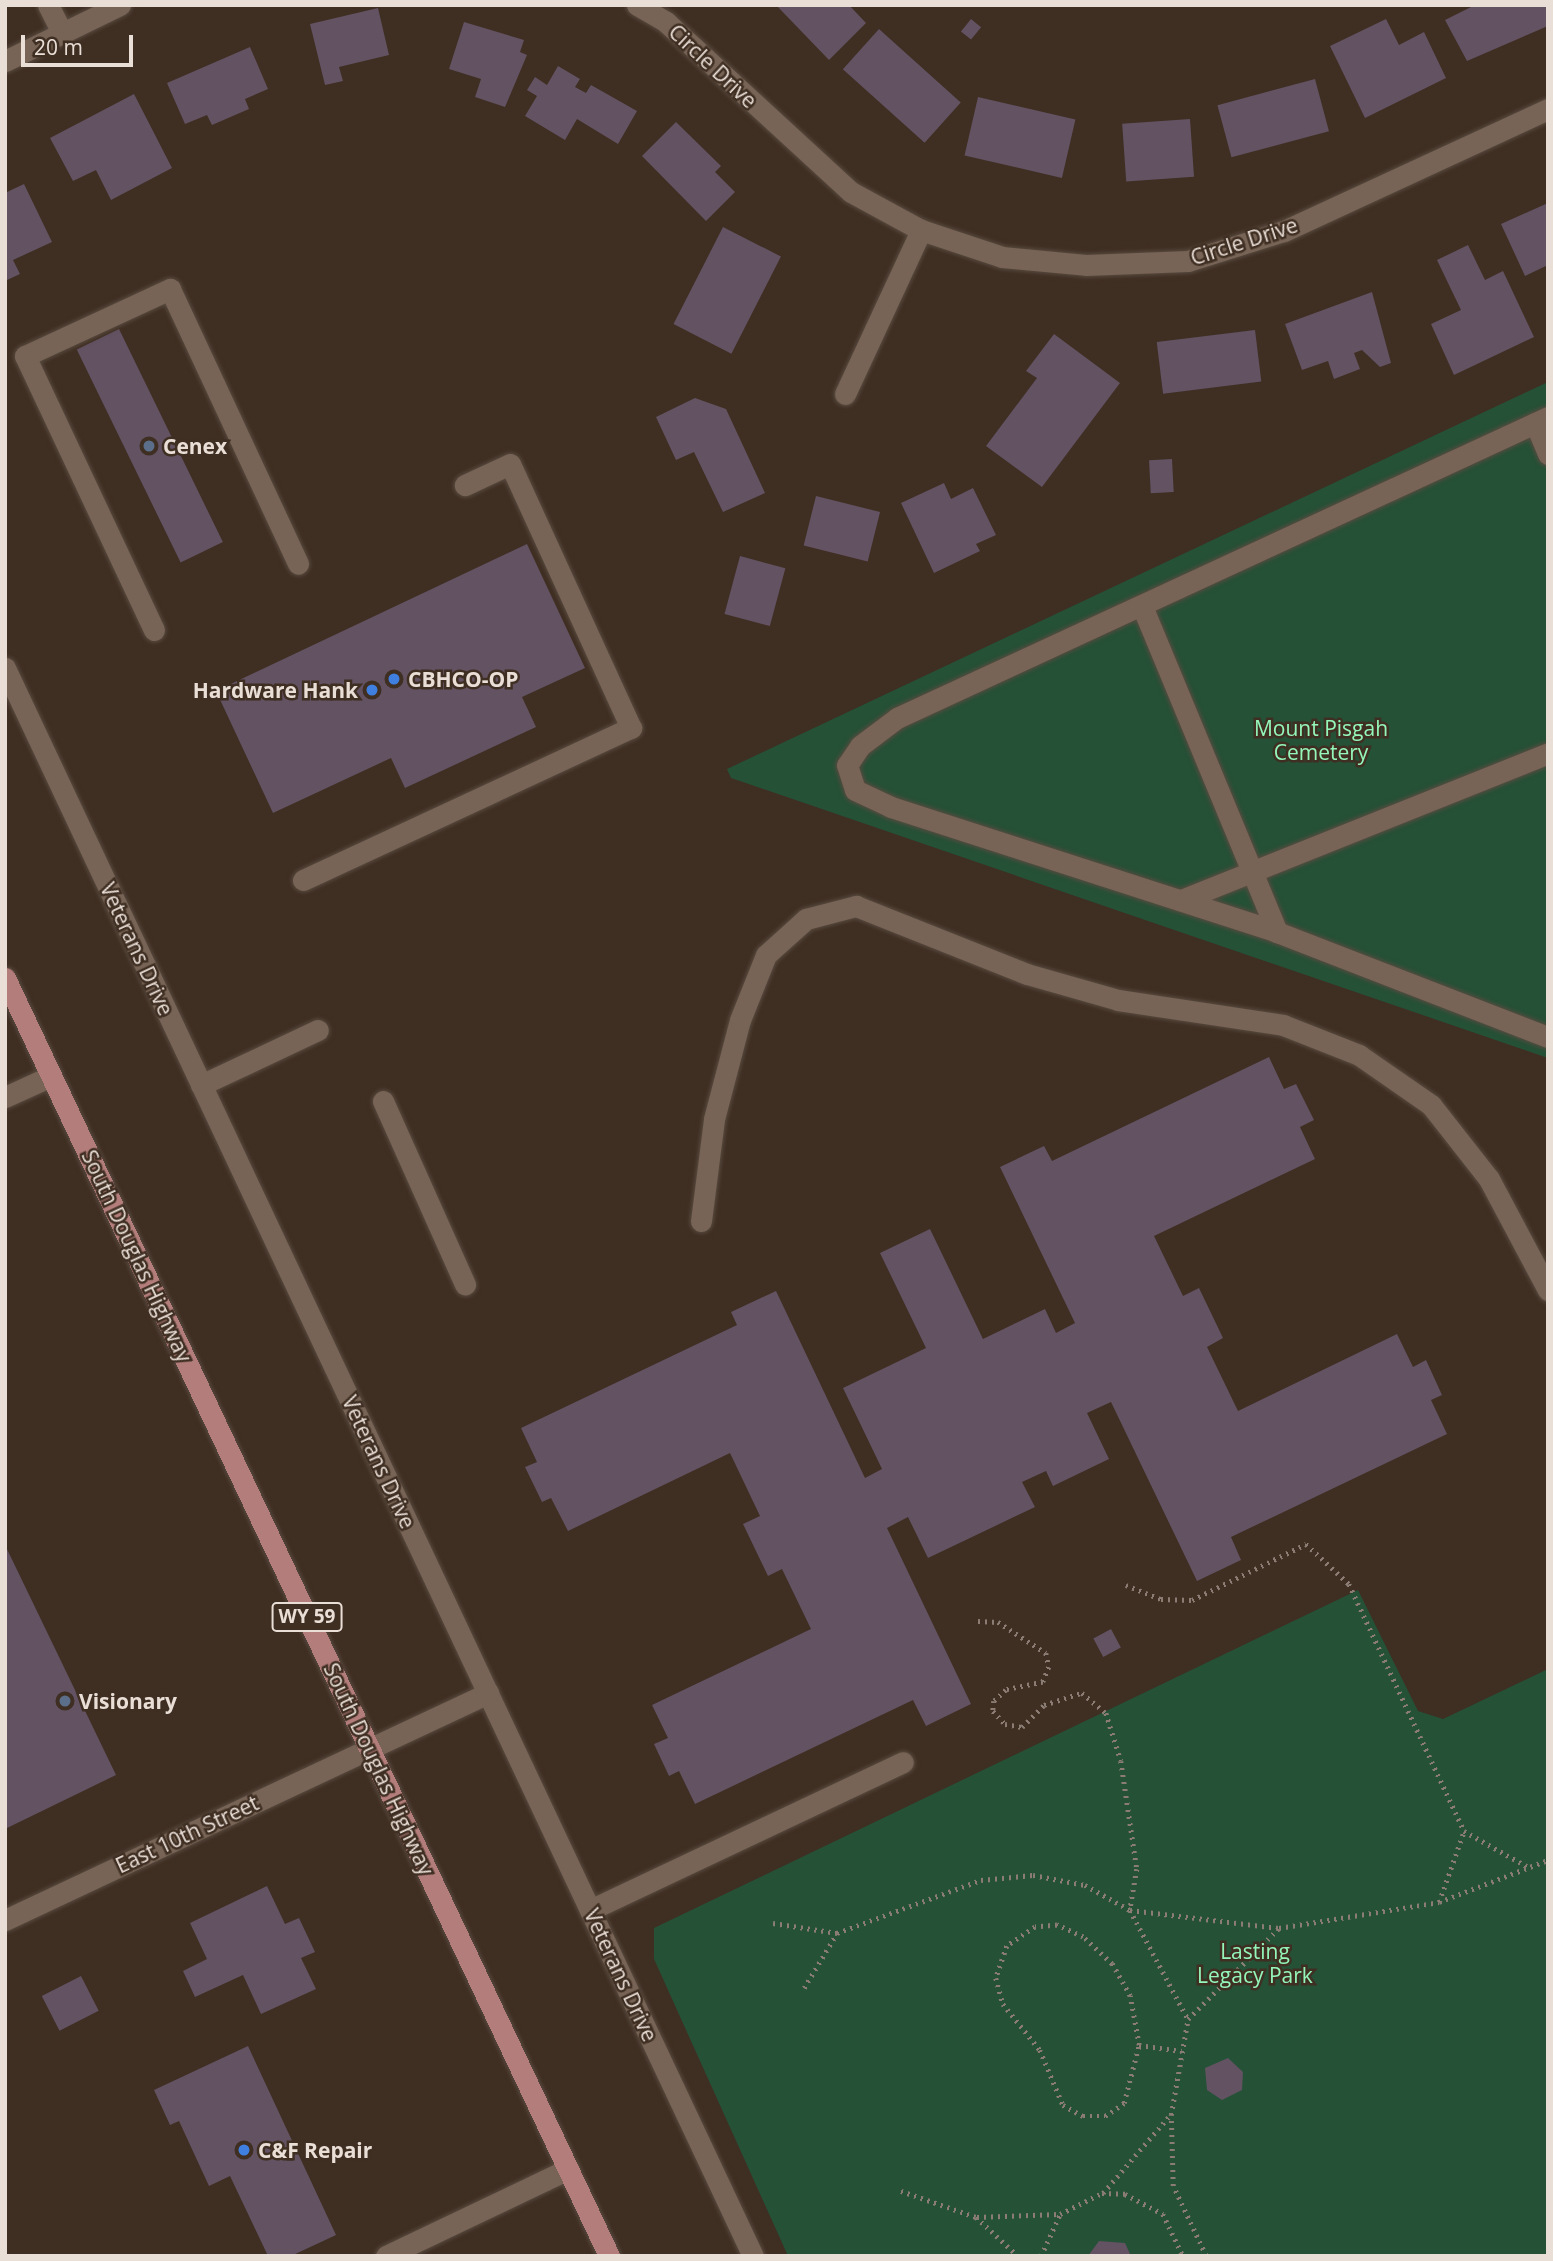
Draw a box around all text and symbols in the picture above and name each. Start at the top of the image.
street label: Circle Drive [664,19,762,113]
scale bar [24,21,136,65]
text: 20 m [34,33,83,61]
street label: Circle Drive [1187,212,1301,270]
place label: Cenex [163,433,227,459]
marker: Cenex [141,438,157,454]
place label: CBHCO-OP [408,666,518,692]
marker: CBHCO-OP [386,671,402,687]
place label: Hardware Hank [193,677,358,703]
marker: Hardware Hank [364,682,380,698]
park label: Mount Pisgah Cemetery [1254,715,1388,765]
street label: Veterans Drive [95,879,179,1019]
street label: South Douglas Highway [77,1146,197,1366]
street label: Veterans Drive [337,1392,421,1532]
road number: WY 59 [270,1602,344,1632]
street label: South Douglas Highway [319,1659,439,1879]
place label: Visionary [79,1688,177,1714]
marker: Visionary [57,1693,73,1709]
street label: East 10th Street [112,1790,262,1878]
street label: Veterans Drive [579,1905,663,2045]
park label: Lasting Legacy Park [1197,1938,1313,1988]
place label: C&F Repair [258,2137,372,2163]
marker: C&F Repair [236,2142,252,2158]

